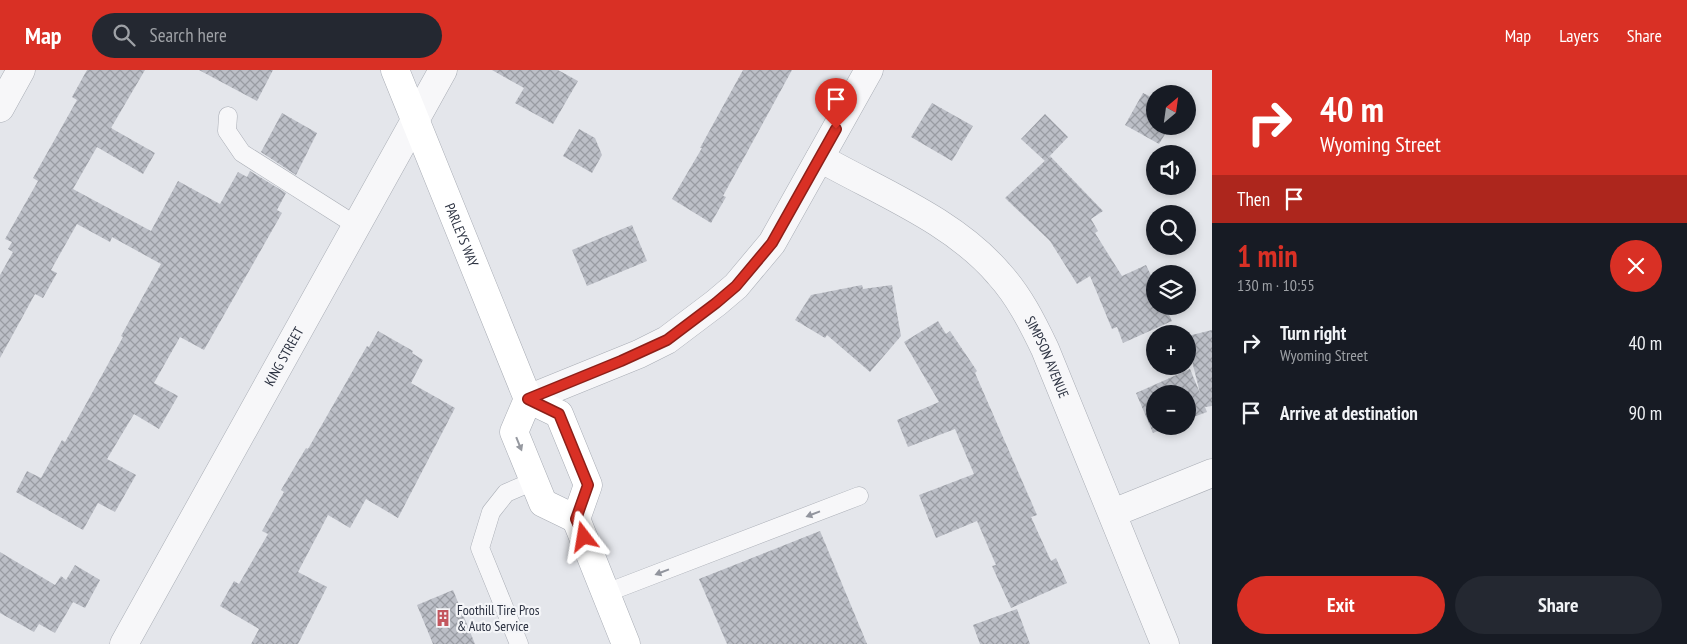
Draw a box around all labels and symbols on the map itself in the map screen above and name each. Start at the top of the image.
pin [815,78,857,129]
north arrow [1146,85,1196,135]
street label: PARLEYS WAY [441,201,483,270]
street label: SIMPSON AVENUE [1021,313,1073,401]
street label: KING STREET [260,323,308,389]
one-way arrow [515,437,523,452]
position arrow [557,510,609,562]
one-way arrow [806,510,821,518]
one-way arrow [654,568,669,576]
place label: Foothill Tire Pros & Auto Service [457,601,540,635]
building icon: Foothill Tire Pros & Auto Service [433,608,453,628]

